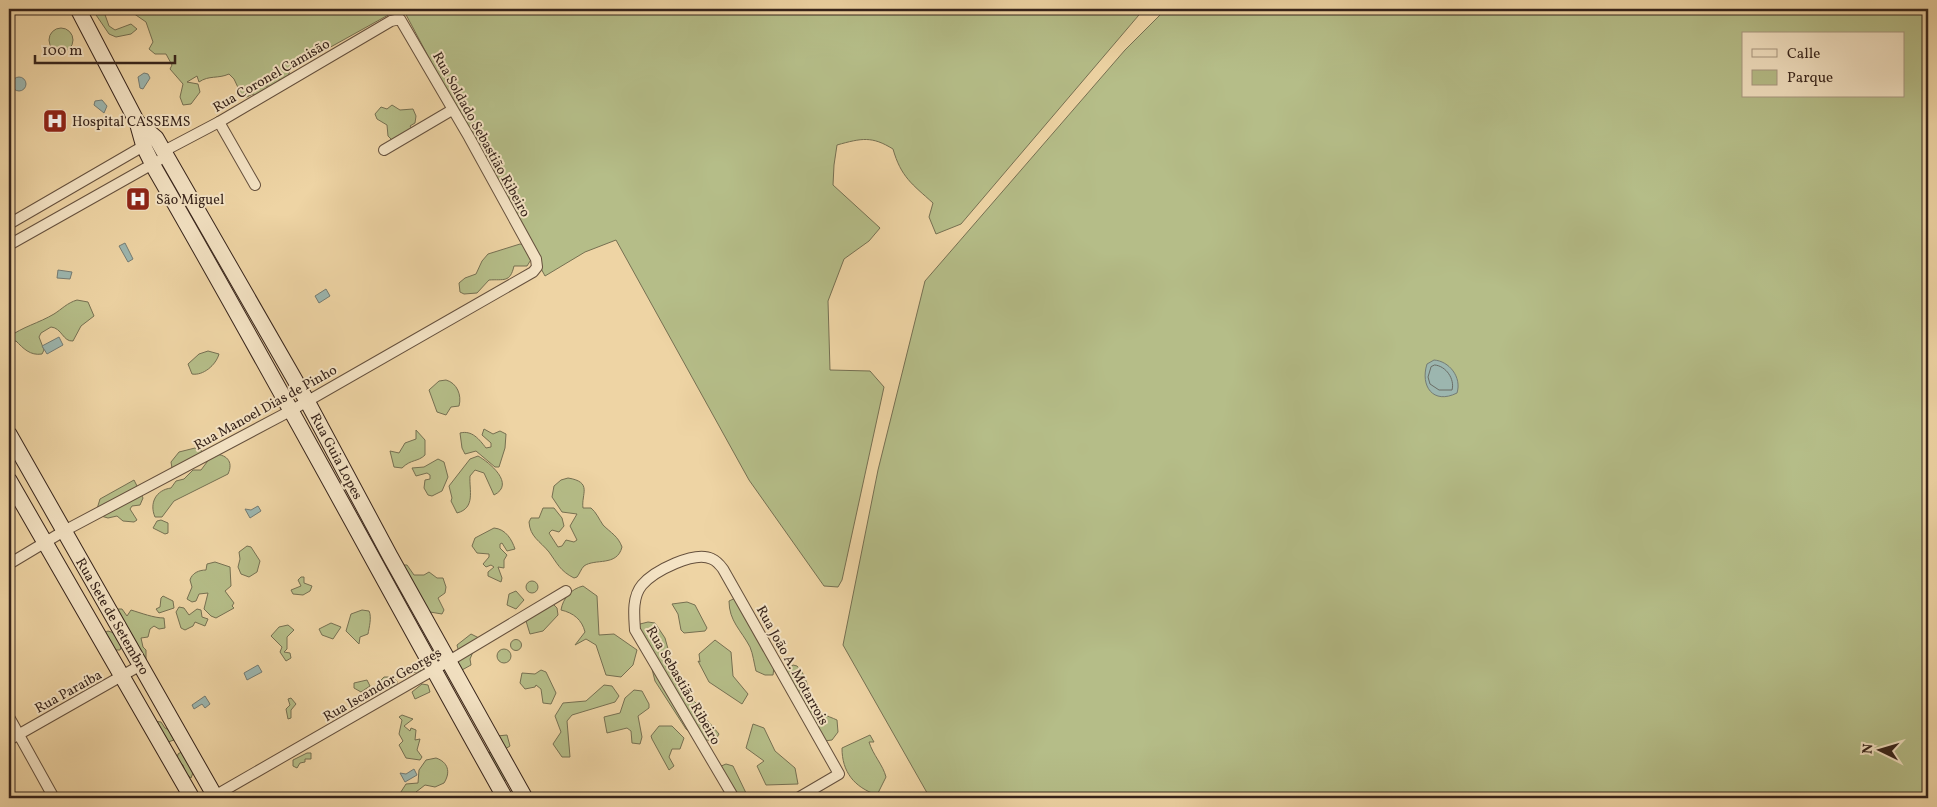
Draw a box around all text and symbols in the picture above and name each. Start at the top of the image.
scale bar [35,32,175,64]
legend [1742,32,1904,98]
street label: Rua Coronel Camisão [210,35,334,118]
text: 100 m [42,41,82,62]
text: Calle [1787,44,1820,65]
street label: Rua Soldado Sebastião Ribeiro [427,49,534,221]
text: Parque [1787,68,1833,89]
hospital icon: Hospital CASSEMS [42,108,68,134]
place label: Hospital CASSEMS [72,113,190,132]
hospital icon: São Miguel [125,186,151,212]
place label: São Miguel [156,191,224,210]
street label: Rua Manoel Dias de Pinho [191,361,341,456]
street label: Rua Guia Lopes [305,410,366,503]
street label: Rua Sete de Setembro [70,555,153,679]
street label: Rua João A. Motarrois [751,603,832,729]
street label: Rua Sebastião Ribeiro [641,623,724,749]
street label: Rua Iscandor Georges [320,644,445,727]
street label: Rua Paraíba [32,666,106,719]
north arrow [1854,724,1904,774]
text: N [1859,743,1878,755]

